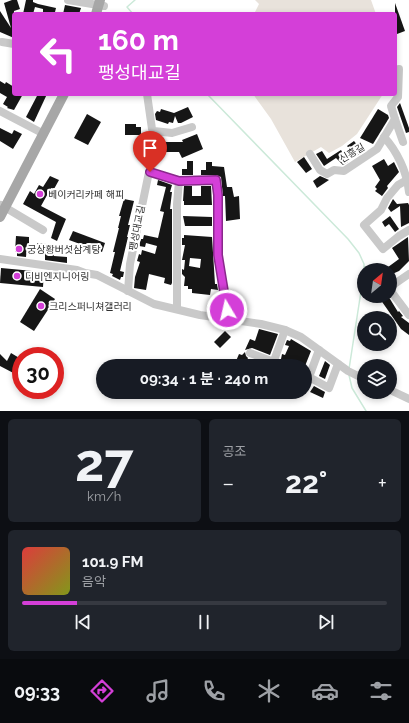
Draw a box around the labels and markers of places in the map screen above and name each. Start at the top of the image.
pin [133,131,167,172]
marker: 베이커리카페 해피 [35,189,45,199]
place label: 베이커리카페 해피 [48,189,124,200]
marker: 궁상황버섯삼계탕 [14,244,24,254]
place label: 궁상황버섯삼계탕 [27,244,101,255]
marker: 디비엔지니어링 [12,271,22,281]
place label: 디비엔지니어링 [25,271,89,282]
marker: 크리스퍼니쳐갤러리 [36,301,46,311]
place label: 크리스퍼니쳐갤러리 [49,301,132,312]

